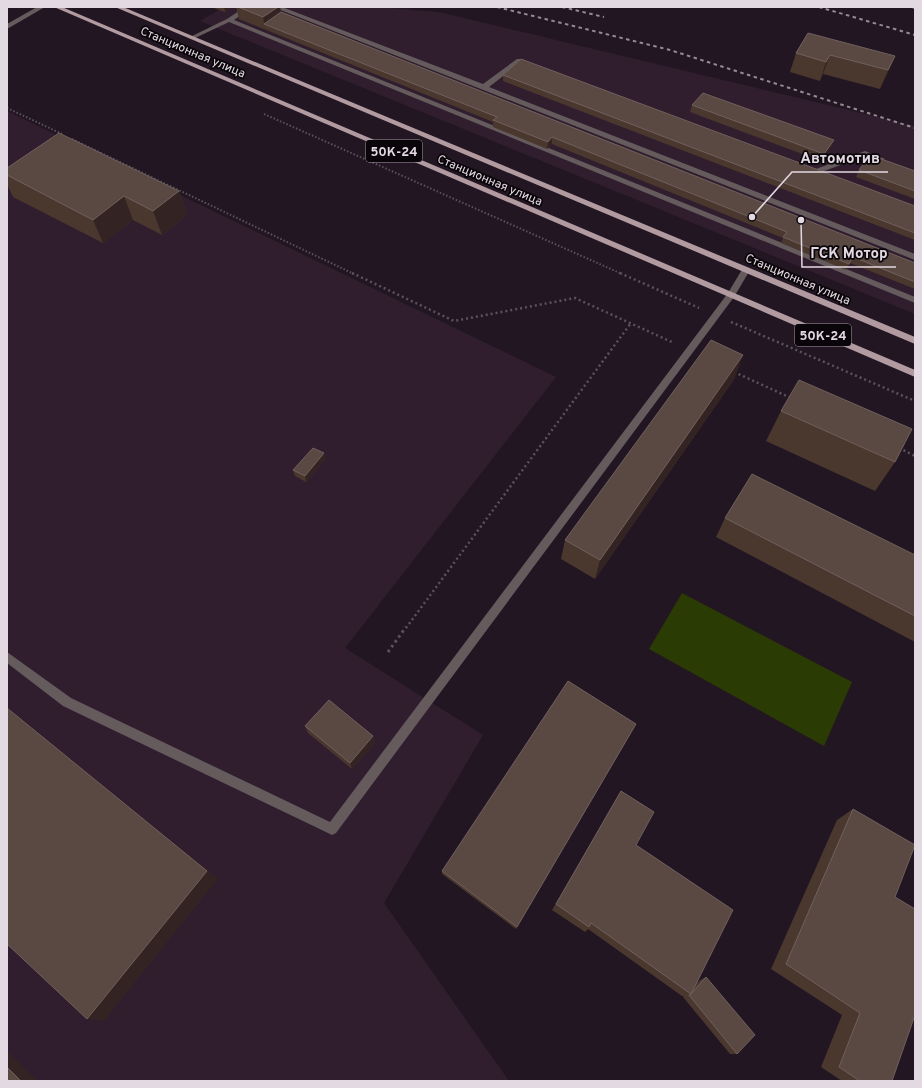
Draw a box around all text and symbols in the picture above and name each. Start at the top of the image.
street label: Станционная улица [138,24,248,82]
road number: 50К-24 [366,140,422,162]
callout: Автомотив [792,145,888,172]
text: Автомотив [800,150,880,169]
street label: Станционная улица [435,152,545,210]
callout: ГСК Мотор [802,240,896,267]
text: ГСК Мотор [810,245,888,264]
street label: Станционная улица [743,251,853,309]
road number: 50К-24 [795,324,851,346]

